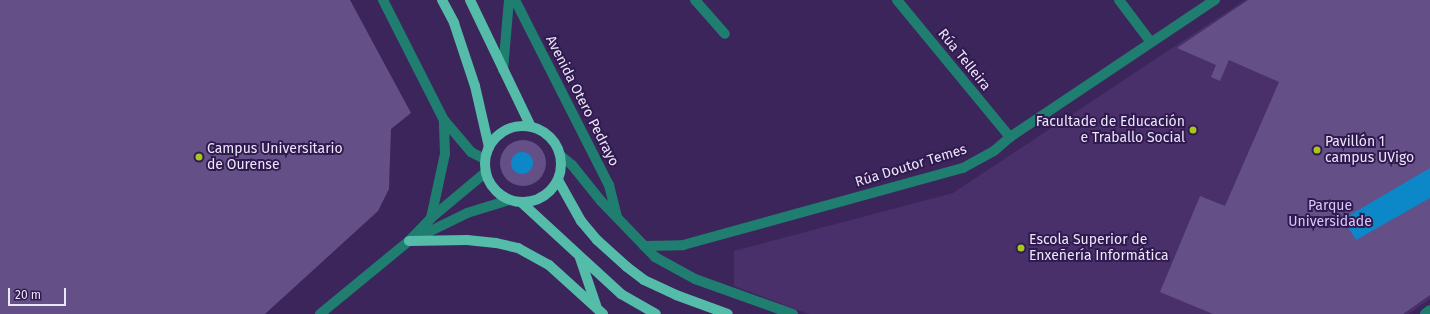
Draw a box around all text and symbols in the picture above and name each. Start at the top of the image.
street label: Rúa Telleira [934,26,994,94]
street label: Avenida Otero Pedrayo [542,33,622,169]
place label: Facultade de Educación e Traballo Social [1036,114,1185,146]
marker: Facultade de Educación e Traballo Social [1188,125,1198,135]
place label: Pavillón 1 campus UVigo [1325,134,1414,166]
place label: Campus Universitario de Ourense [207,141,343,174]
street label: Rúa Doutor Temes [853,141,969,191]
marker: Pavillón 1 campus UVigo [1312,145,1322,155]
marker: Campus Universitario de Ourense [194,152,204,162]
park label: Parque Universidade [1288,198,1372,230]
place label: Escola Superior de Enxeñería Informática [1029,232,1169,264]
marker: Escola Superior de Enxeñería Informática [1016,243,1026,253]
scale bar [10,280,68,306]
text: 20 m [15,288,41,302]

